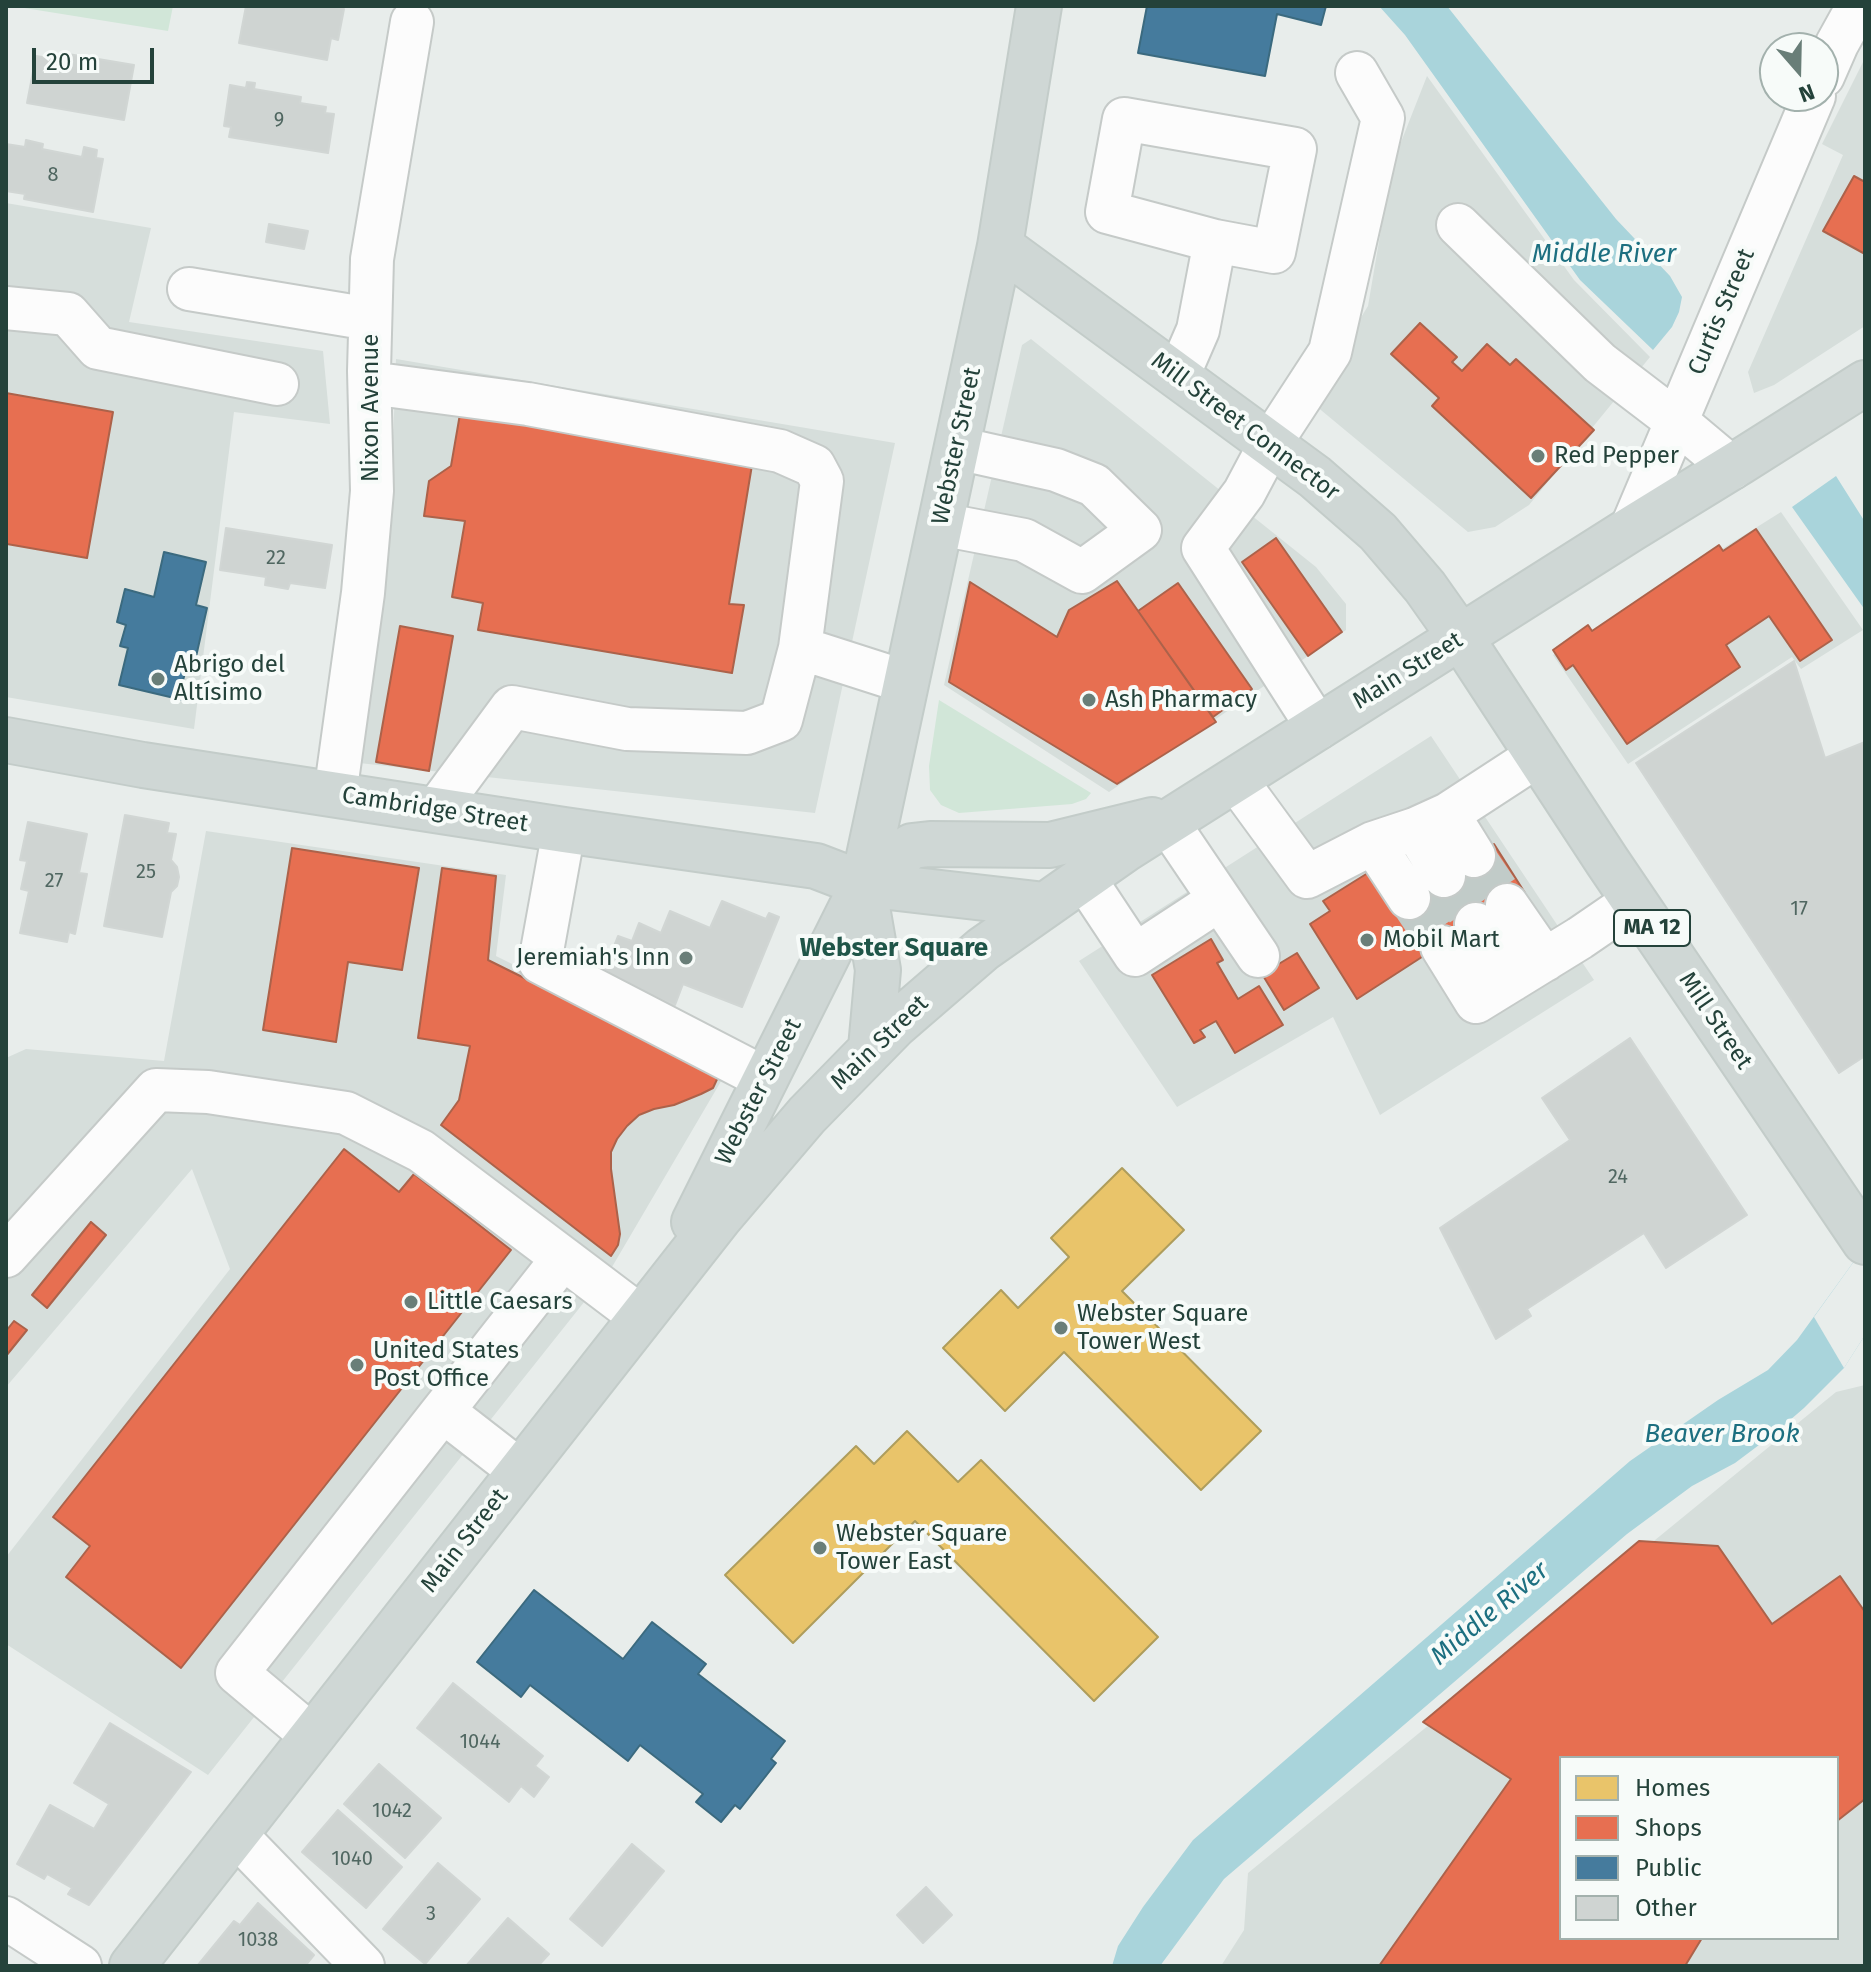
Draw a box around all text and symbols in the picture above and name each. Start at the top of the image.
scale bar [36,32,158,82]
north arrow [1759,32,1839,112]
text: 20 m [46,48,98,76]
text: N [1795,78,1818,108]
house number: 9 [274,108,284,132]
house number: 8 [47,163,59,187]
water label: Middle River [1532,239,1676,271]
street label: Curtis Street [1682,245,1762,379]
street label: Nixon Avenue [357,334,385,482]
street label: Mill Street Connector [1145,347,1345,507]
street label: Webster Street [926,365,988,527]
place label: Red Pepper [1554,442,1679,470]
marker: Red Pepper [1529,447,1547,465]
house number: 22 [266,546,286,570]
street label: Main Street [1348,626,1468,716]
place label: Abrigo del Altísimo [174,651,285,707]
marker: Abrigo del Altísimo [149,670,167,688]
place label: Ash Pharmacy [1105,686,1257,714]
marker: Ash Pharmacy [1080,691,1098,709]
street label: Cambridge Street [340,781,530,839]
house number: 25 [136,860,156,884]
house number: 27 [45,869,63,893]
house number: 17 [1790,897,1808,921]
road number: MA 12 [1614,910,1690,946]
place label: Mobil Mart [1383,926,1500,954]
marker: Mobil Mart [1358,931,1376,949]
district label: Webster Square [800,933,988,965]
place label: Jeremiah's Inn [516,944,670,972]
marker: Jeremiah's Inn [677,949,695,967]
street label: Mill Street [1672,967,1758,1075]
street label: Main Street [825,990,935,1096]
street label: Webster Street [710,1014,808,1170]
house number: 24 [1608,1165,1628,1189]
place label: Little Caesars [427,1288,573,1316]
marker: Little Caesars [402,1293,420,1311]
place label: Webster Square Tower West [1077,1300,1248,1356]
marker: Webster Square Tower West [1052,1319,1070,1337]
place label: United States Post Office [373,1337,519,1393]
marker: United States Post Office [348,1356,366,1374]
water label: Beaver Brook [1644,1419,1800,1451]
street label: Main Street [415,1483,515,1599]
place label: Webster Square Tower East [836,1520,1007,1576]
marker: Webster Square Tower East [811,1539,829,1557]
water label: Middle River [1425,1556,1555,1672]
house number: 1044 [459,1730,501,1754]
legend [1559,1756,1839,1940]
text: Homes [1635,1774,1710,1802]
house number: 1042 [372,1799,412,1823]
text: Shops [1635,1814,1702,1842]
house number: 1040 [331,1847,373,1871]
text: Public [1635,1854,1702,1882]
text: Other [1635,1894,1697,1922]
house number: 3 [426,1902,436,1926]
house number: 1038 [238,1928,278,1952]

